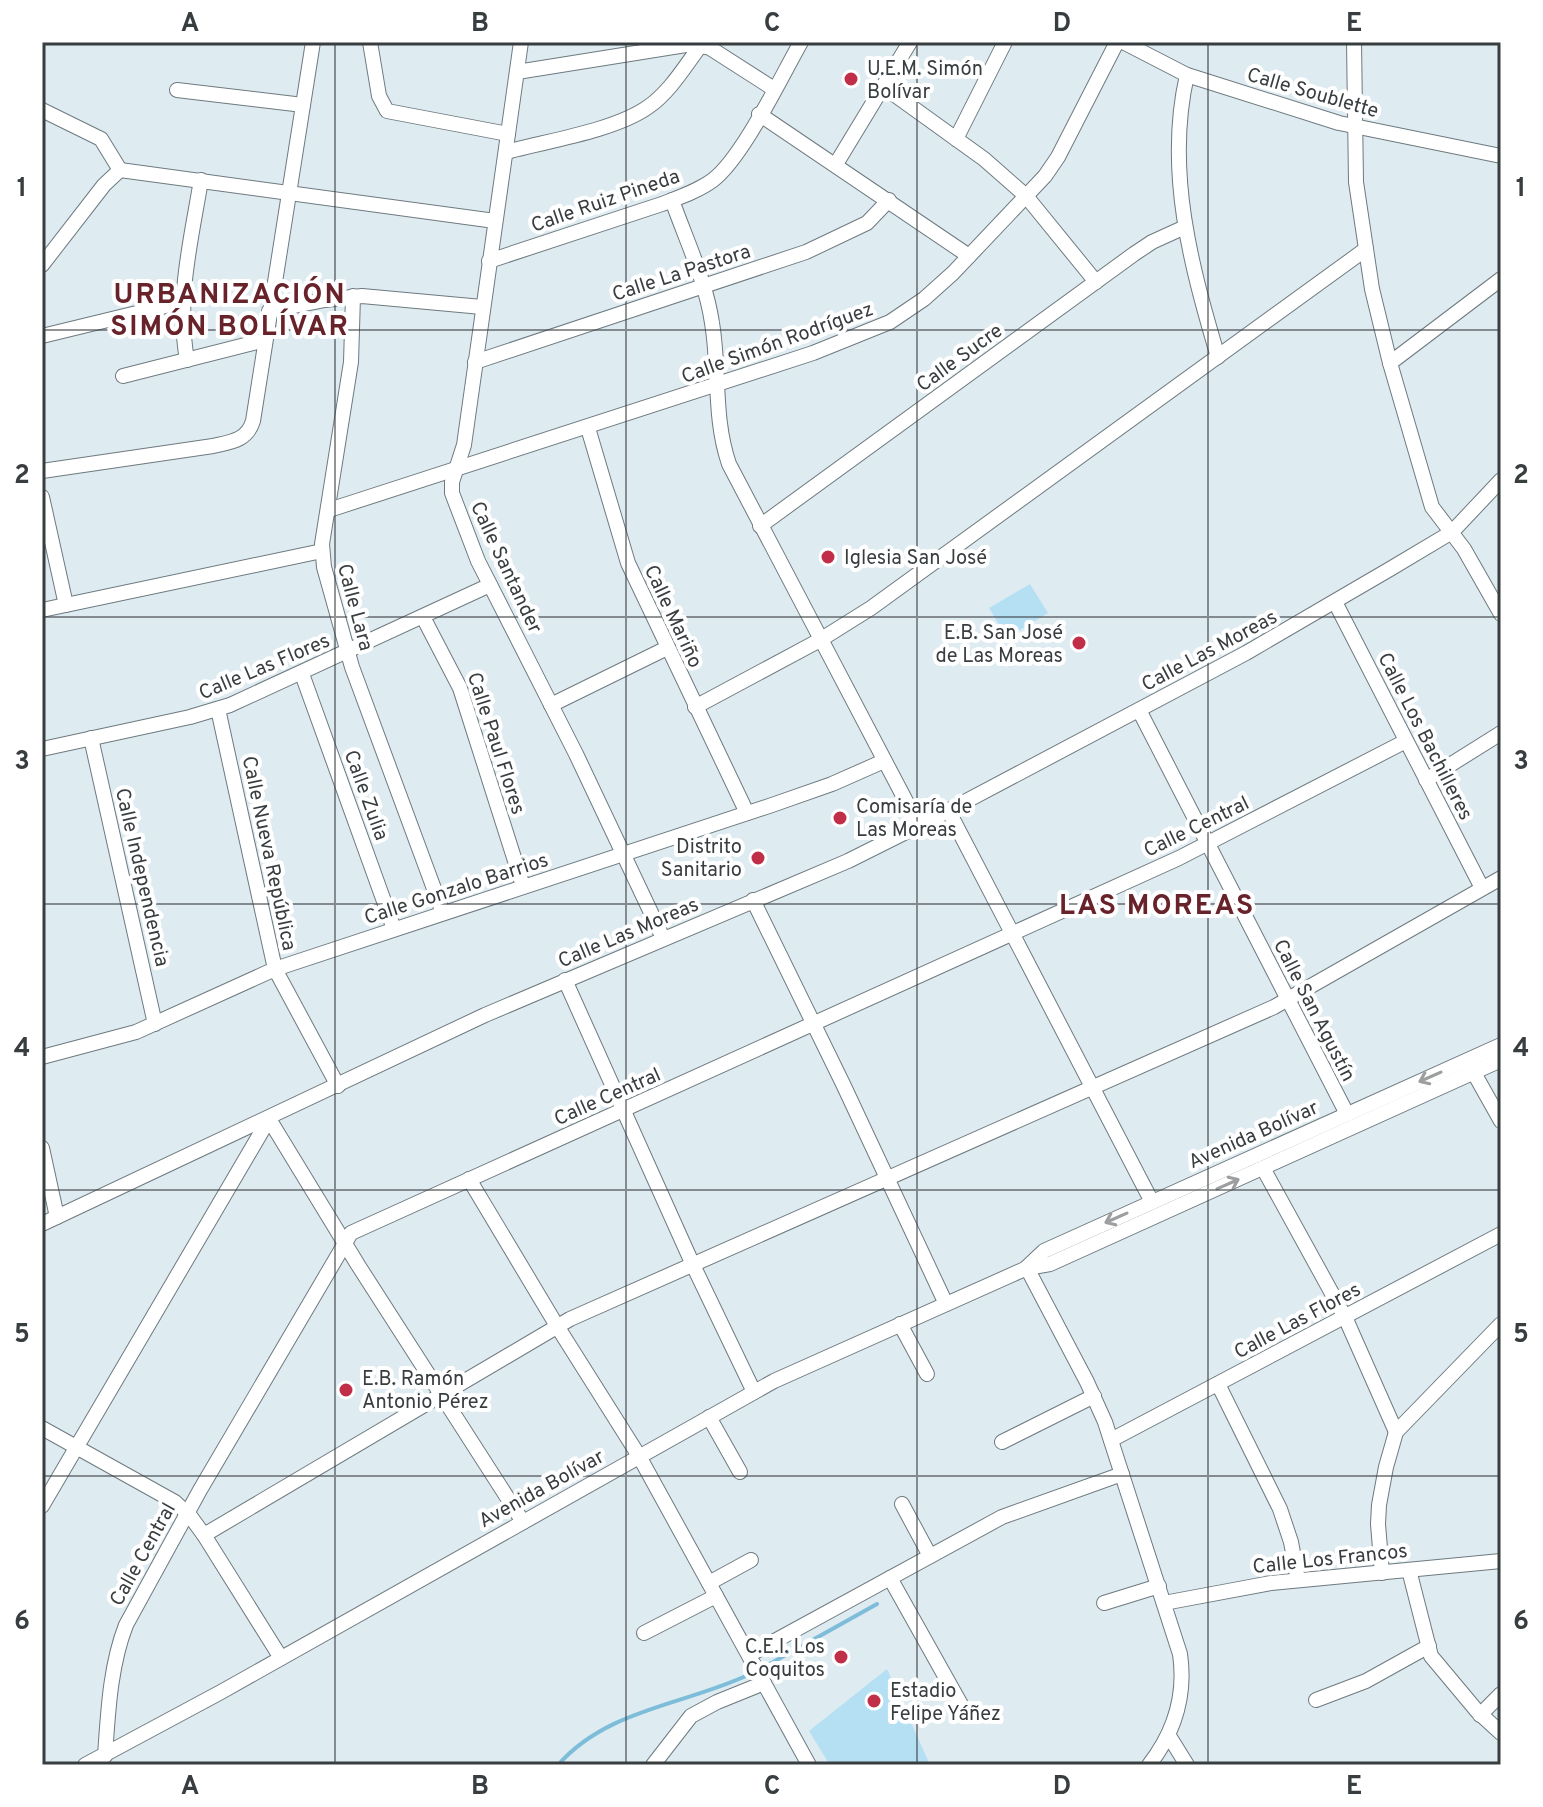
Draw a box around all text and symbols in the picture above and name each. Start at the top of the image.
text: A [181,8,199,41]
text: B [471,8,489,41]
text: C [764,8,780,41]
text: D [1053,8,1071,41]
text: E [1346,8,1362,41]
place label: U.E.M. Simón Bolívar [867,57,983,106]
street label: Calle Soublette [1244,63,1381,125]
marker: U.E.M. Simón Bolívar [842,70,860,88]
street label: Calle Ruiz Pineda [528,164,683,240]
text: 1 [17,173,27,206]
text: 1 [1516,173,1526,206]
street label: Calle La Pastora [609,239,754,309]
district label: URBANIZACIÓN SIMÓN BOLÍVAR [110,276,350,346]
street label: Calle Simón Rodríguez [678,297,877,391]
street label: Calle Sucre [912,319,1009,399]
text: 2 [14,460,30,493]
text: 2 [1513,460,1529,493]
street label: Calle Santander [463,498,547,638]
place label: Iglesia San José [844,546,987,572]
marker: Iglesia San José [819,548,837,566]
street label: Calle Lara [330,561,378,654]
street label: Calle Mariño [637,561,707,673]
street label: Calle Las Moreas [1138,605,1282,699]
place label: E.B. San José de Las Moreas [936,621,1063,670]
street label: Calle Las Flores [195,629,334,707]
marker: E.B. San José de Las Moreas [1070,634,1088,652]
street label: Calle Los Bachilleres [1371,649,1478,825]
street label: Calle Paul Flores [460,669,530,818]
text: 3 [14,746,30,779]
text: 3 [1513,746,1529,779]
street label: Calle Zulia [337,747,393,844]
street label: Calle Nueva República [235,754,301,953]
street label: Calle Independencia [108,786,174,969]
street label: Calle Central [1140,791,1254,865]
place label: Comisaría de Las Moreas [856,795,972,844]
marker: Comisaría de Las Moreas [831,809,849,827]
place label: Distrito Sanitario [661,835,742,884]
street label: Calle Gonzalo Barrios [361,848,552,932]
marker: Distrito Sanitario [749,849,767,867]
district label: LAS MOREAS [1059,889,1255,925]
street label: Calle Las Moreas [555,893,703,975]
street label: Calle San Agustín [1266,935,1360,1086]
text: 4 [14,1033,30,1066]
text: 4 [1513,1033,1529,1066]
street label: Calle Central [550,1063,665,1133]
one-way arrow [1418,1070,1443,1085]
street label: Avenida Bolívar [1185,1095,1323,1176]
one-way arrow [1215,1176,1239,1191]
one-way arrow [1105,1212,1129,1227]
street label: Calle Las Flores [1230,1277,1366,1366]
text: 5 [14,1319,30,1352]
text: 5 [1513,1319,1529,1352]
place label: E.B. Ramón Antonio Pérez [362,1367,489,1416]
marker: E.B. Ramón Antonio Pérez [337,1381,355,1399]
street label: Avenida Bolívar [475,1444,610,1535]
street label: Calle Central [105,1499,183,1611]
street label: Calle Los Francos [1251,1539,1409,1581]
text: 6 [14,1606,30,1639]
text: 6 [1513,1606,1529,1639]
place label: C.E.I. Los Coquitos [745,1635,825,1684]
marker: C.E.I. Los Coquitos [832,1648,850,1666]
place label: Estadio Felipe Yáñez [890,1679,1001,1728]
marker: Estadio Felipe Yáñez [865,1692,883,1710]
text: A [181,1771,199,1804]
text: B [471,1771,489,1804]
text: C [764,1771,780,1804]
text: D [1053,1771,1071,1804]
text: E [1346,1771,1362,1804]

